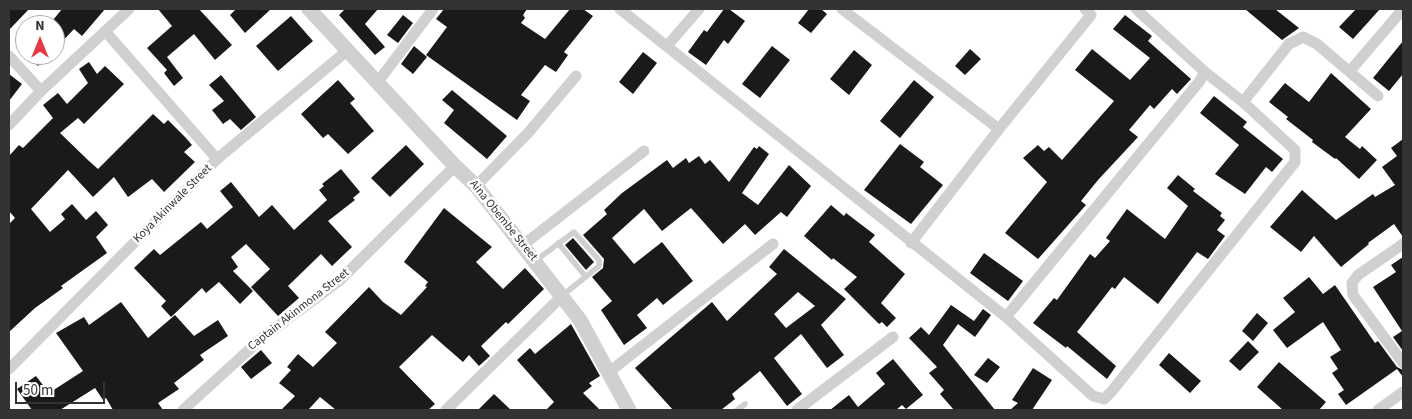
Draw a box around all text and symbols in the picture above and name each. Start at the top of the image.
north arrow [15,15,65,65]
text: N [35,16,45,36]
street label: Koya Akinwale Street [131,162,215,246]
street label: Aina Obembe Street [466,178,540,264]
street label: Captain Akinmona Street [245,266,353,354]
scale bar [18,372,108,404]
text: 50 m [23,380,53,401]

